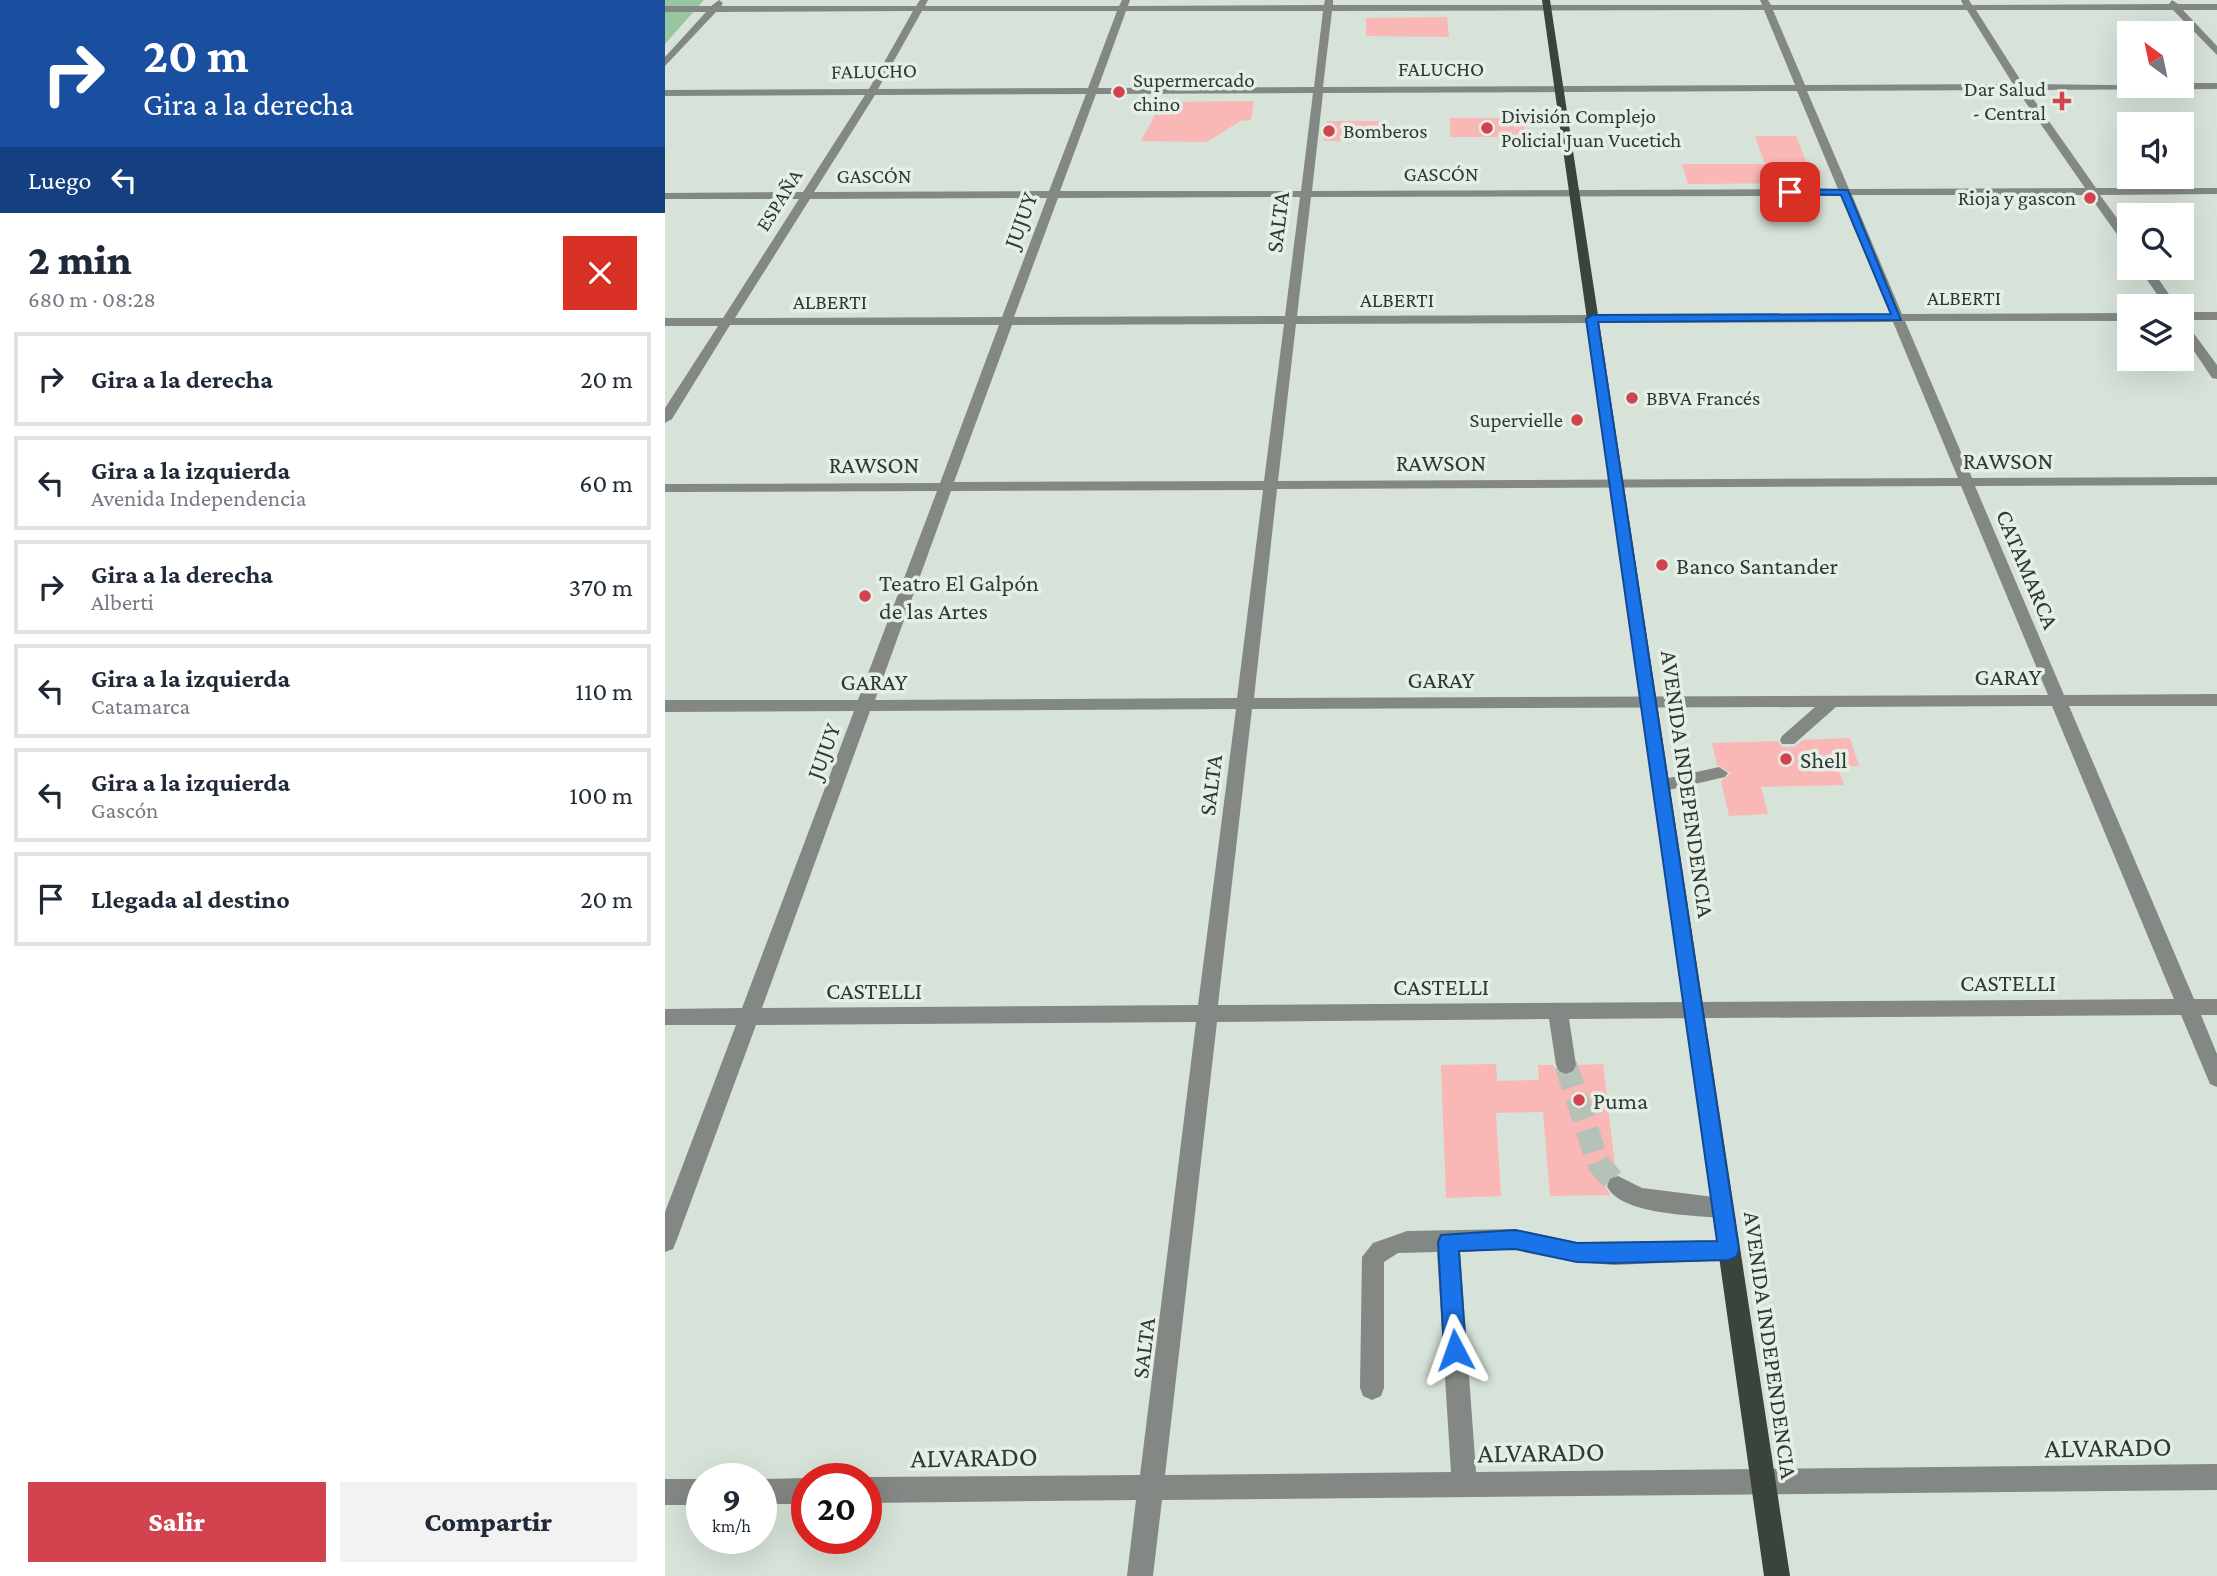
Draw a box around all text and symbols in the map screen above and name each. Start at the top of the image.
north arrow [2117,21,2195,98]
map controls [2117,21,2194,371]
icon: right [28,28,119,119]
text: 20 m [143,28,249,83]
street label: FALUCHO [1398,57,1484,81]
street label: FALUCHO [831,58,917,84]
place label: Supermercado chino [1133,68,1255,116]
place label: Dar Salud - Central [1964,77,2046,125]
marker: Supermercado chino [1111,84,1127,100]
text: Gira a la derecha [143,86,354,122]
marker: Dar Salud - Central [2052,91,2072,111]
place label: División Complejo Policial Juan Vucetich [1501,104,1681,152]
button: sound [2117,112,2194,189]
place label: Bomberos [1343,119,1427,143]
marker: División Complejo Policial Juan Vucetich [1479,120,1495,136]
marker: Bomberos [1321,123,1337,139]
icon: left [105,161,143,199]
street label: GASCÓN [1403,162,1479,186]
pin [1760,162,1820,222]
street label: ESPAÑA [751,164,807,235]
street label: GASCÓN [836,164,912,188]
text: Luego [28,166,91,195]
icon: arrive [1771,173,1809,211]
place label: Rioja y gascon [1958,186,2076,210]
street label: JUJUY [997,188,1043,254]
street label: SALTA [1260,190,1294,254]
marker: Rioja y gascon [2082,190,2098,206]
button: search [2117,203,2194,280]
text: 2 min [28,236,132,283]
button: close [563,236,637,310]
text: 680 m · 08:28 [28,286,156,312]
street label: ALBERTI [1927,286,2001,310]
street label: ALBERTI [1360,288,1434,312]
street label: ALBERTI [793,290,867,314]
button: layers [2117,294,2194,371]
icon: right [32,360,70,398]
text: Gira a la derecha [91,365,273,394]
text: 20 m [580,365,633,394]
place label: BBVA Francés [1646,386,1760,410]
marker: BBVA Francés [1624,390,1640,406]
place label: Supervielle [1470,408,1563,432]
marker: Supervielle [1569,412,1585,428]
street label: RAWSON [1963,447,2053,474]
street label: RAWSON [1396,449,1486,476]
street label: RAWSON [829,451,919,478]
text: Gira a la izquierda [91,456,290,485]
icon: left [32,464,70,502]
text: 60 m [579,469,633,498]
text: Avenida Independencia [91,485,306,511]
street label: CATAMARCA [1991,505,2065,633]
place label: Banco Santander [1676,552,1839,579]
marker: Banco Santander [1654,557,1670,573]
text: Gira a la derecha [91,560,273,589]
icon: right [32,568,70,606]
place label: Teatro El Galpón de las Artes [879,569,1039,624]
text: 370 m [569,573,633,602]
marker: Teatro El Galpón de las Artes [857,588,873,604]
text: Alberti [91,589,154,615]
street label: AVENIDA INDEPENDENCIA [1656,649,1720,920]
street label: GARAY [1975,663,2042,690]
text: Gira a la izquierda [91,664,290,693]
street label: GARAY [1408,666,1475,693]
street label: GARAY [841,668,908,695]
icon: left [32,672,70,710]
text: 110 m [575,677,633,706]
text: Catamarca [91,693,190,719]
street label: JUJUY [800,719,846,785]
place label: Shell [1800,746,1847,773]
marker: Shell [1778,751,1794,767]
street label: SALTA [1193,753,1227,817]
text: Gira a la izquierda [91,768,290,797]
icon: left [32,776,70,814]
text: 100 m [569,781,633,810]
text: Gascón [91,797,158,823]
icon: arrive [32,880,70,918]
text: Llegada al destino [91,885,290,914]
text: 20 m [580,885,633,914]
street label: CASTELLI [1960,969,2056,996]
street label: CASTELLI [1393,973,1489,1000]
street label: CASTELLI [826,977,922,1004]
place label: Puma [1593,1087,1648,1114]
marker: Puma [1571,1092,1587,1108]
street label: AVENIDA INDEPENDENCIA [1739,1210,1803,1481]
position arrow [1418,1313,1492,1387]
street label: SALTA [1126,1316,1160,1380]
street label: ALVARADO [2044,1430,2172,1464]
street label: ALVARADO [1477,1435,1605,1469]
street label: ALVARADO [910,1440,1038,1474]
speed limit sign: 20 [791,1463,882,1554]
text: 9 [722,1480,741,1519]
button: Salir [28,1482,326,1562]
button: Compartir [340,1482,637,1562]
text: km/h [712,1516,751,1536]

